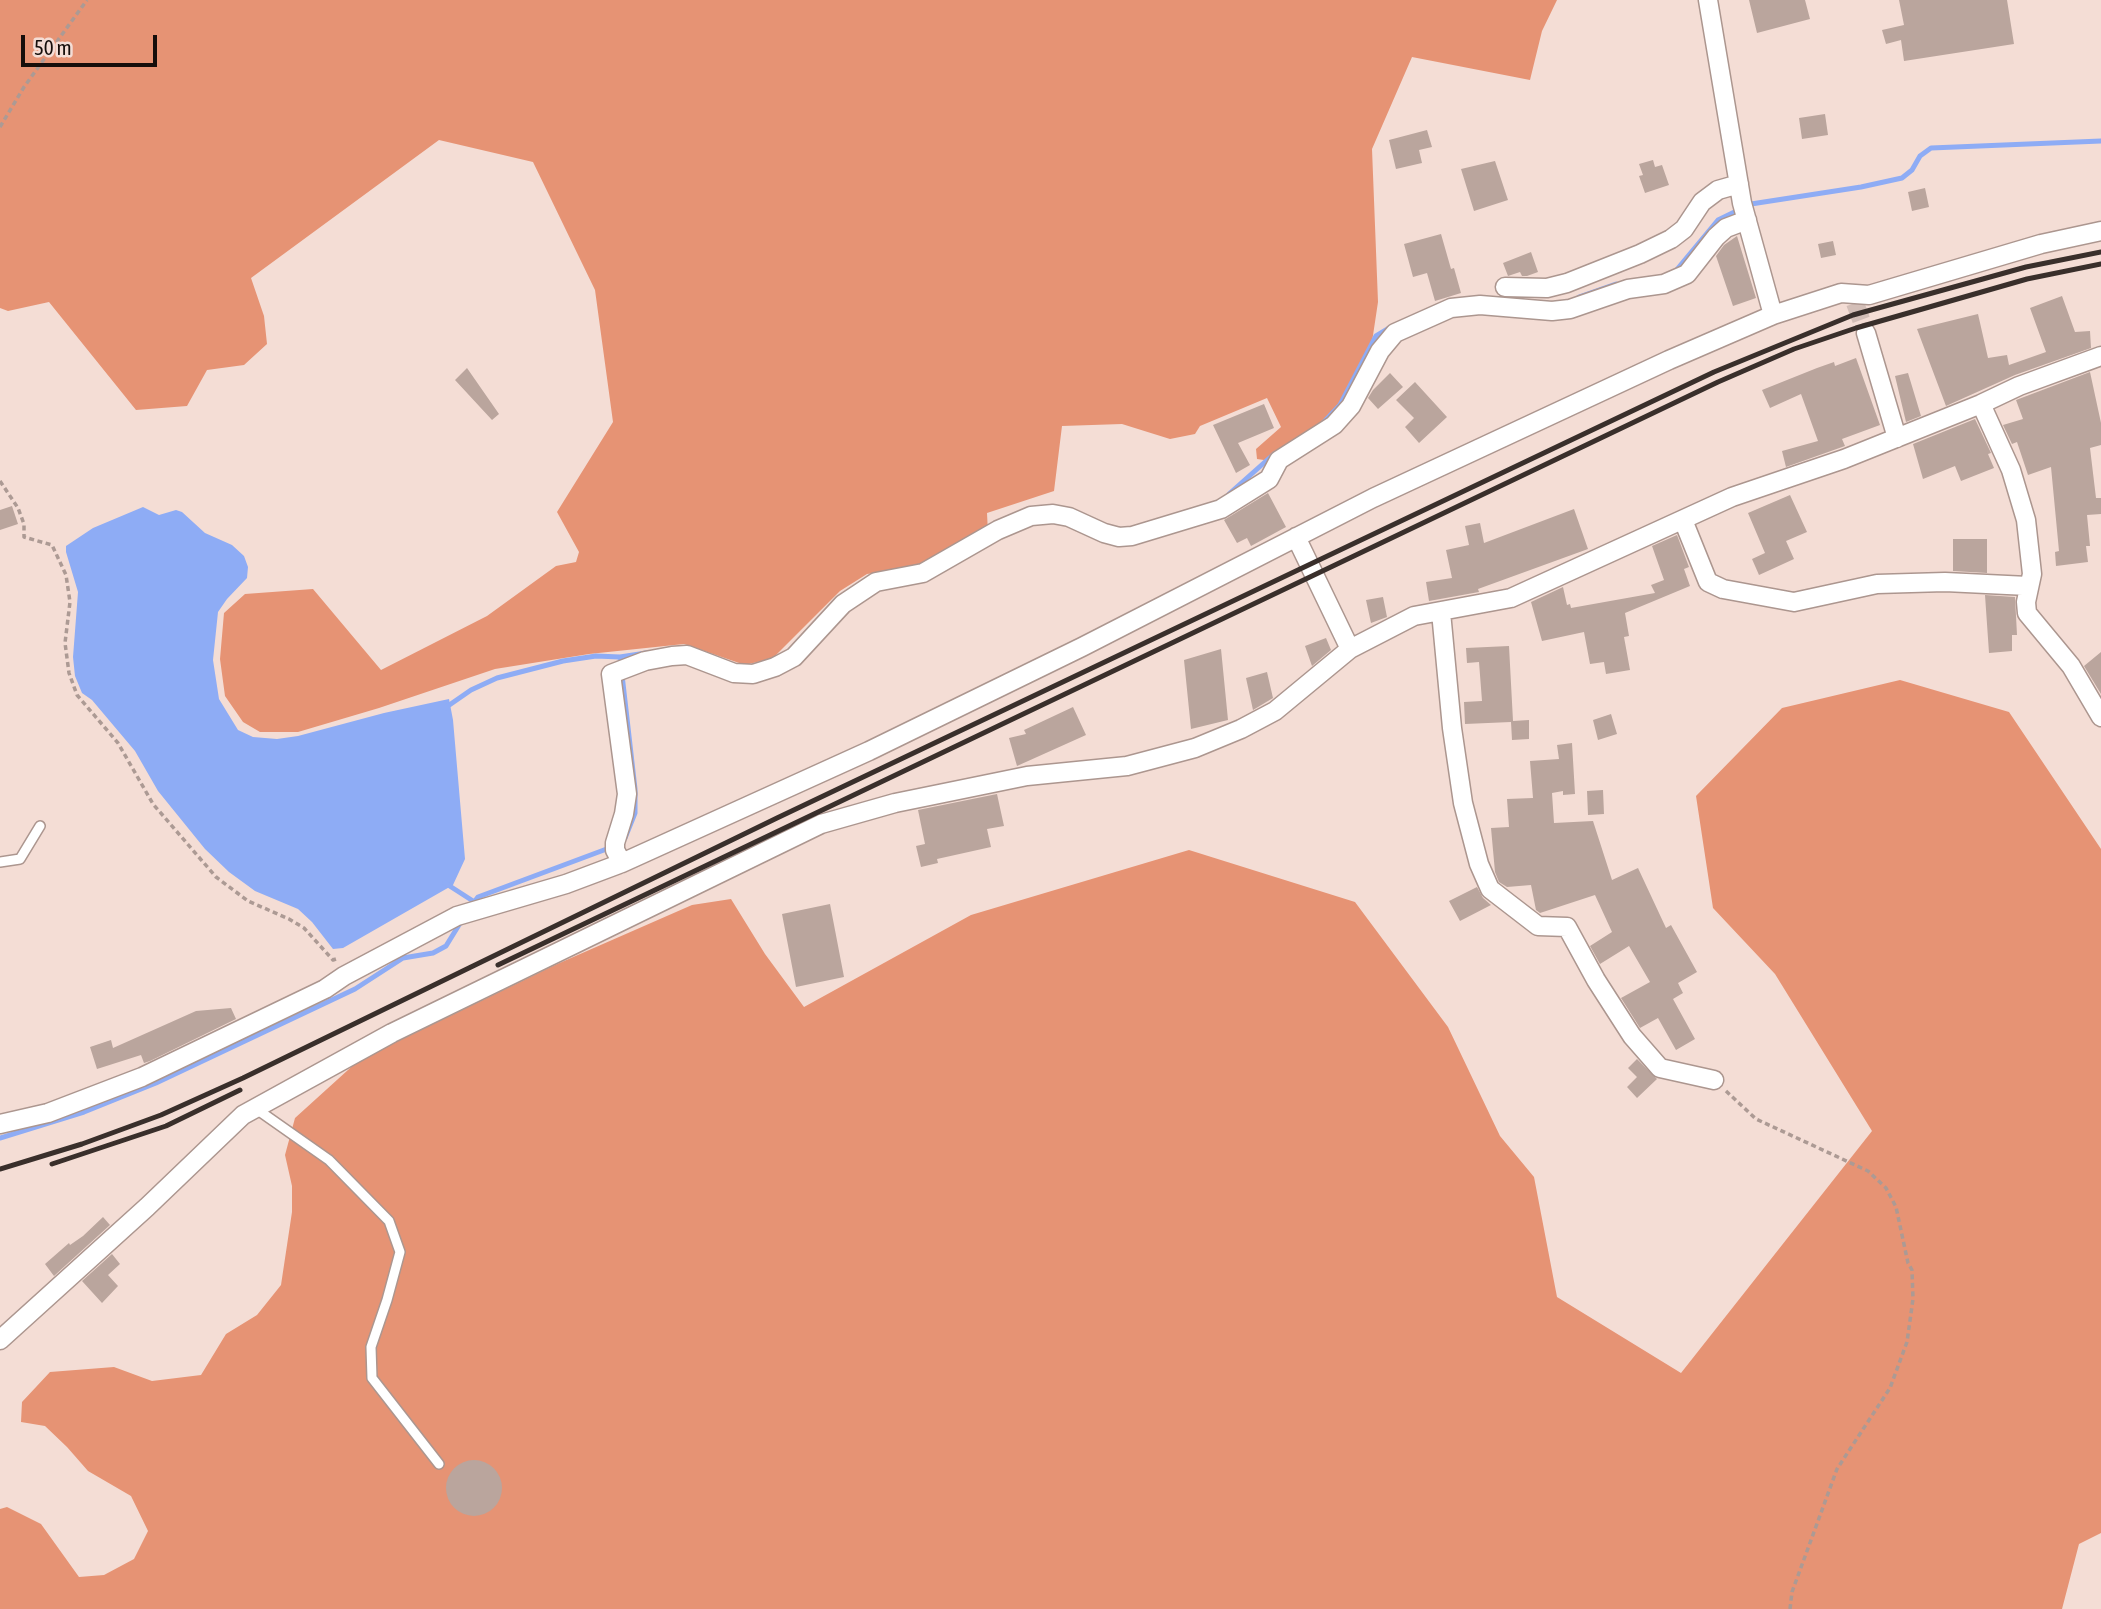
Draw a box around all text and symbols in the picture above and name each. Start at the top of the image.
scale bar [24,21,161,65]
text: 50 m [34,35,72,59]

